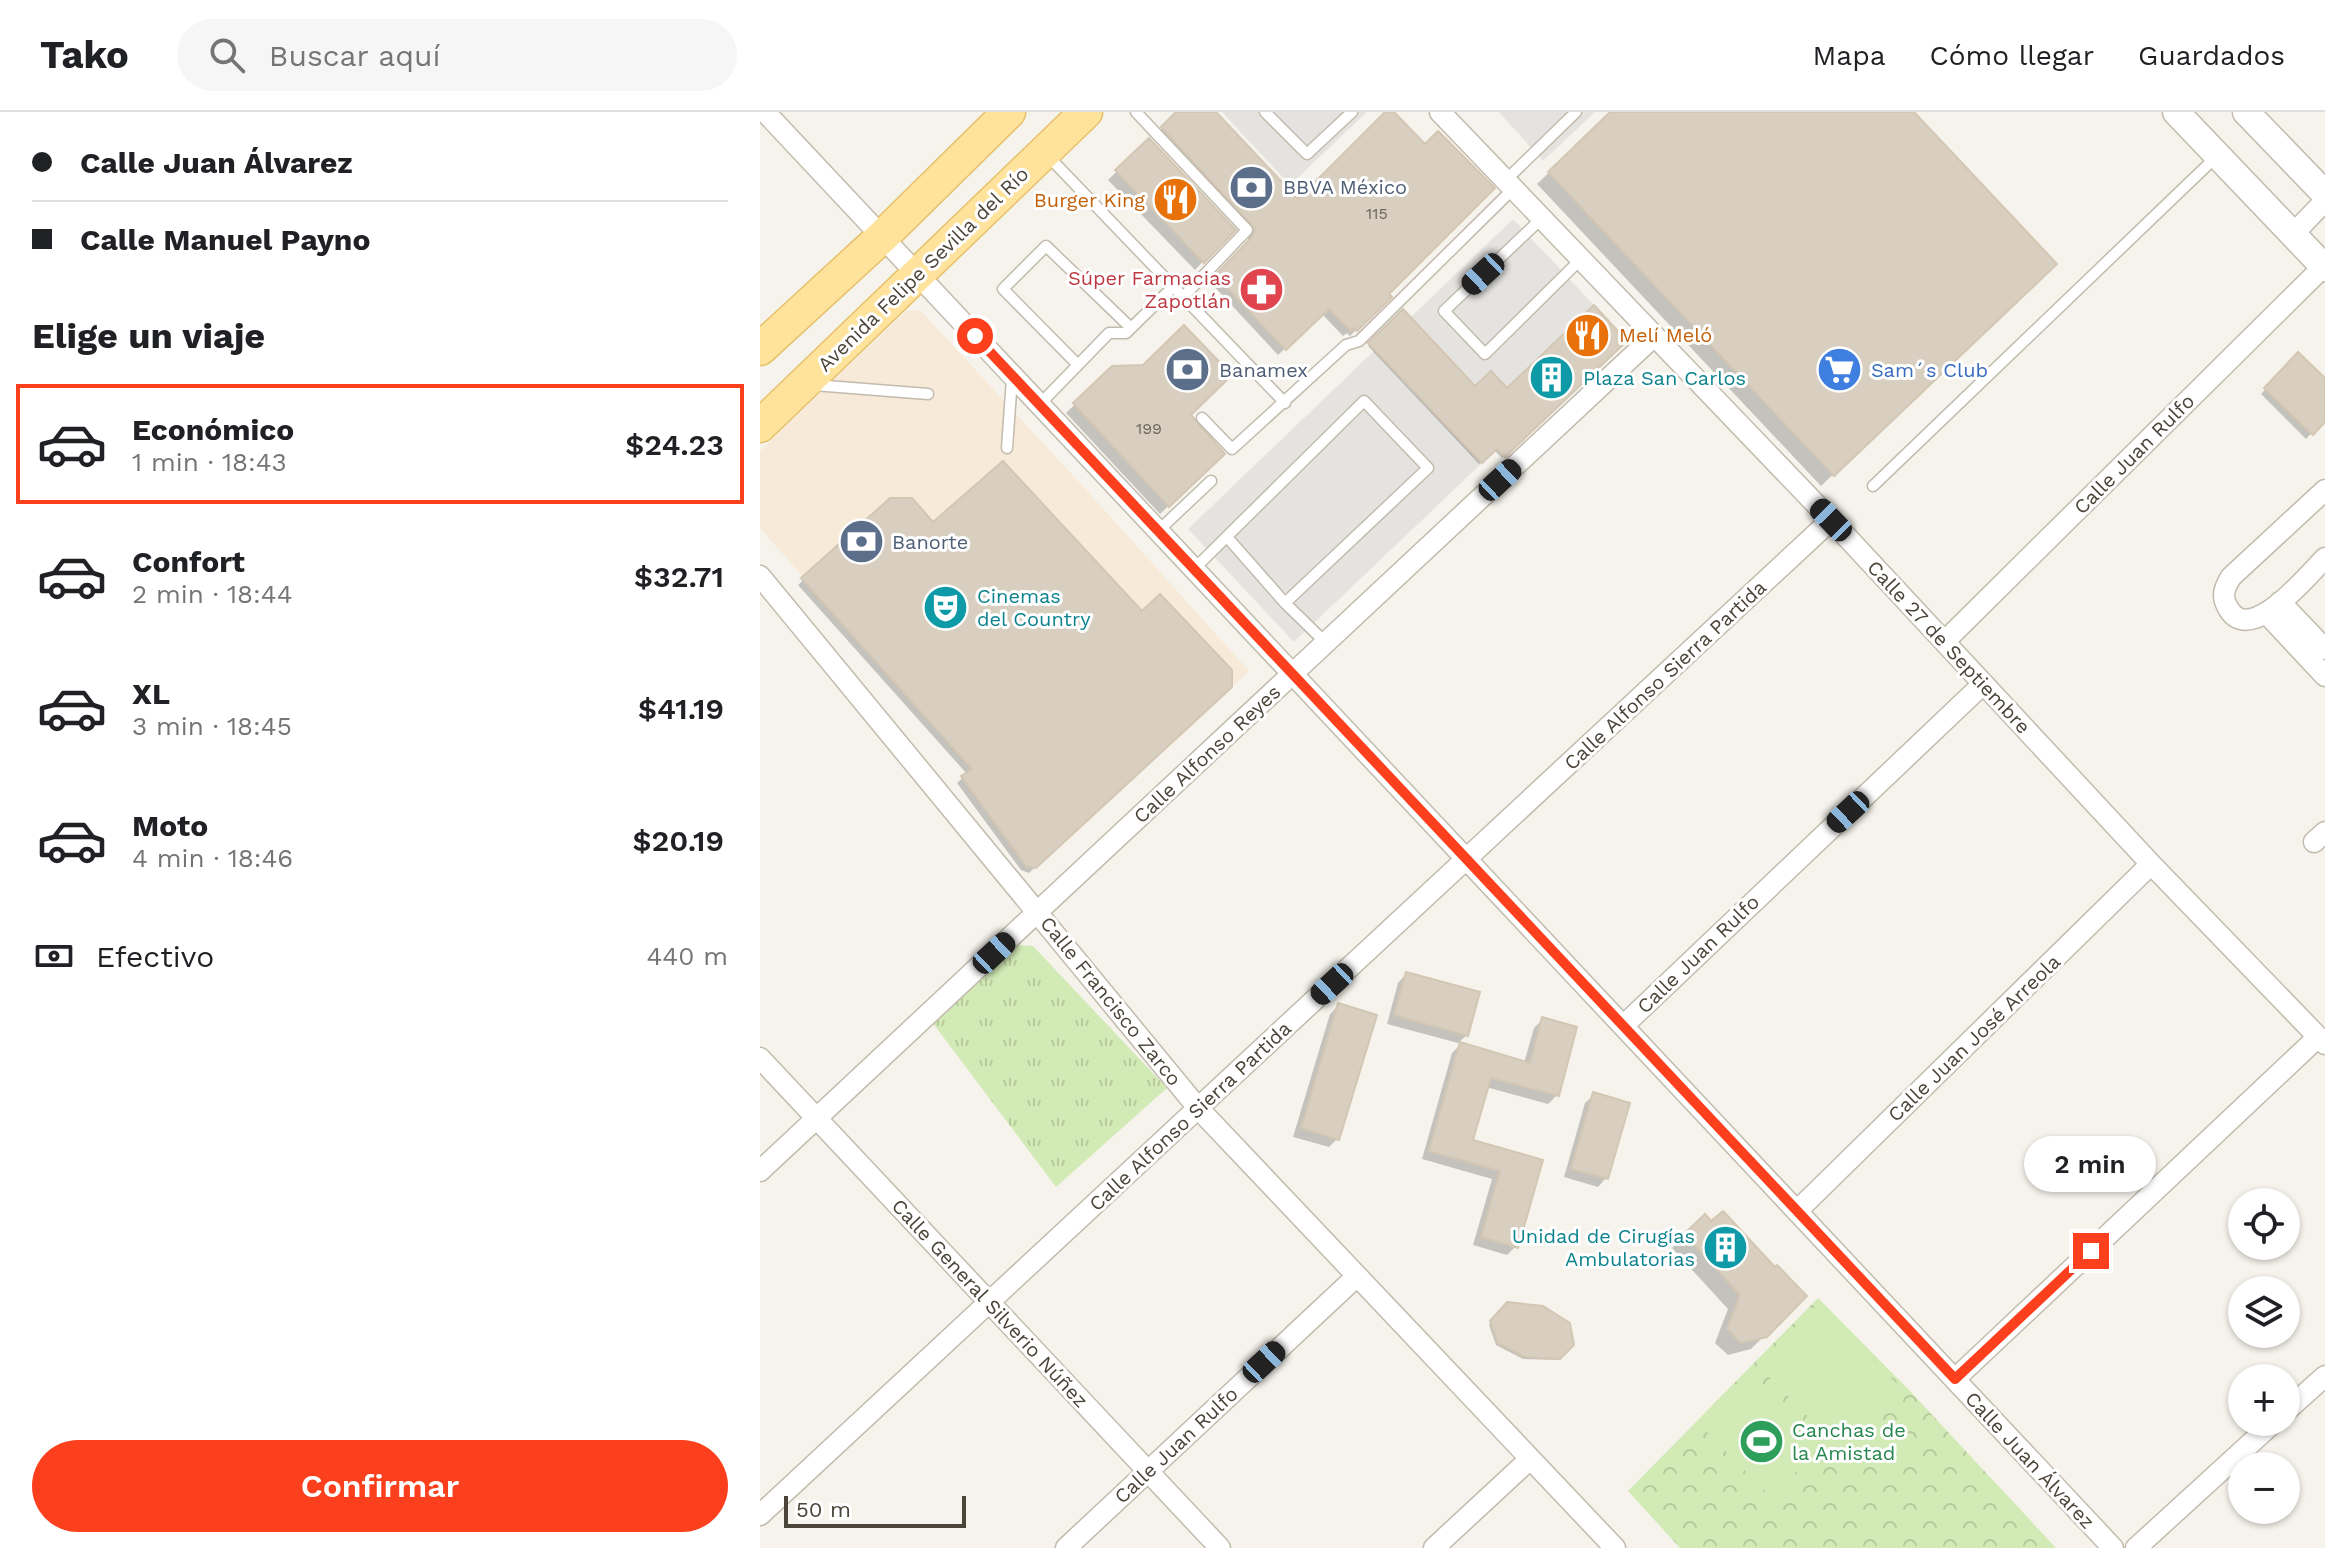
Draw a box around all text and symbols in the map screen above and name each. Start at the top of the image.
search box [177,19,737,91]
text: Tako [40,33,129,77]
icon: search [205,33,249,77]
text: Buscar aquí [269,38,441,73]
text: Mapa [1813,39,1886,72]
text: Cómo llegar [1930,39,2094,72]
text: Guardados [2138,39,2285,72]
text: Calle Juan Álvarez [80,145,353,180]
street label: Avenida Felipe Sevilla del Río [813,162,1033,376]
bank icon: BBVA México [1228,163,1276,211]
place label: BBVA México [1283,175,1407,199]
restaurant icon: Burger King [1152,176,1200,224]
place label: Burger King [1034,188,1145,212]
house number: 115 [1366,204,1388,223]
text: Calle Manuel Payno [80,222,370,257]
car [1457,249,1509,299]
pharmacy icon: Súper Farmacias Zapotlán [1238,265,1286,313]
place label: Súper Farmacias Zapotlán [1068,266,1231,313]
restaurant icon: Melí Meló [1564,311,1612,359]
text: Elige un viaje [32,315,265,357]
route start [957,318,993,354]
place label: Melí Meló [1619,323,1712,347]
bank icon: Banamex [1164,346,1212,394]
supermarket icon: Sam´s Club [1816,346,1864,394]
building icon: Plaza San Carlos [1528,354,1576,402]
place label: Banamex [1219,358,1308,382]
place label: Sam´s Club [1871,358,1988,382]
place label: Plaza San Carlos [1583,366,1746,390]
street label: Calle Juan Rulfo [2069,389,2199,519]
icon: car [36,408,108,480]
text: Económico [132,412,294,447]
house number: 199 [1136,419,1162,438]
text: $24.23 [625,427,724,462]
text: 1 min · 18:43 [132,447,287,477]
car [1474,455,1526,505]
car [1806,494,1856,546]
bank icon: Banorte [837,518,885,566]
place label: Banorte [892,530,968,554]
icon: car [36,540,108,612]
text: Confort [132,544,245,579]
street label: Calle 27 de Septiembre [1862,555,2036,739]
text: $32.71 [634,559,724,594]
street label: Calle Alfonso Sierra Partida [1559,575,1771,775]
text: 2 min · 18:44 [132,579,293,609]
theatre icon: Cinemas del Country [922,583,970,631]
place label: Cinemas del Country [977,584,1091,631]
icon: car [36,672,108,744]
text: XL [132,676,170,711]
street label: Calle Alfonso Reyes [1129,680,1285,828]
text: $41.19 [638,691,724,726]
text: 3 min · 18:45 [132,711,292,741]
car [1822,787,1874,837]
icon: car [36,804,108,876]
text: Moto [132,808,208,843]
text: $20.19 [632,823,724,858]
text: 4 min · 18:46 [132,843,293,873]
street label: Calle Juan Rulfo [1632,890,1764,1018]
street label: Calle Francisco Zarco [1035,912,1187,1090]
car [968,928,1020,978]
icon: cash [32,934,76,978]
text: Efectivo [96,939,214,974]
text: 440 m [646,941,728,971]
street label: Calle Juan José Arreola [1883,949,2065,1127]
car [1306,959,1358,1009]
street label: Calle Alfonso Sierra Partida [1084,1016,1296,1216]
callout: 2 min [2025,1135,2157,1191]
text: 2 min [2054,1149,2126,1179]
map controls [2228,1188,2300,1524]
button: locate [2228,1188,2300,1260]
street label: Calle General Silverio Núñez [887,1194,1093,1412]
building icon: Unidad de Cirugías Ambulatorias [1702,1223,1750,1271]
place label: Unidad de Cirugías Ambulatorias [1512,1224,1695,1271]
route end [2073,1233,2109,1269]
button: layers [2228,1276,2300,1348]
car [1238,1337,1290,1387]
button: + [2228,1364,2300,1436]
street label: Calle Juan Rulfo [1109,1382,1243,1508]
street label: Calle Juan Álvarez [1960,1386,2100,1534]
sports icon: Canchas de la Amistad [1737,1417,1785,1465]
place label: Canchas de la Amistad [1792,1418,1906,1465]
button: Confirmar [32,1440,728,1532]
button: − [2228,1452,2300,1524]
scale bar [784,1492,966,1528]
text: 50 m [796,1497,851,1522]

